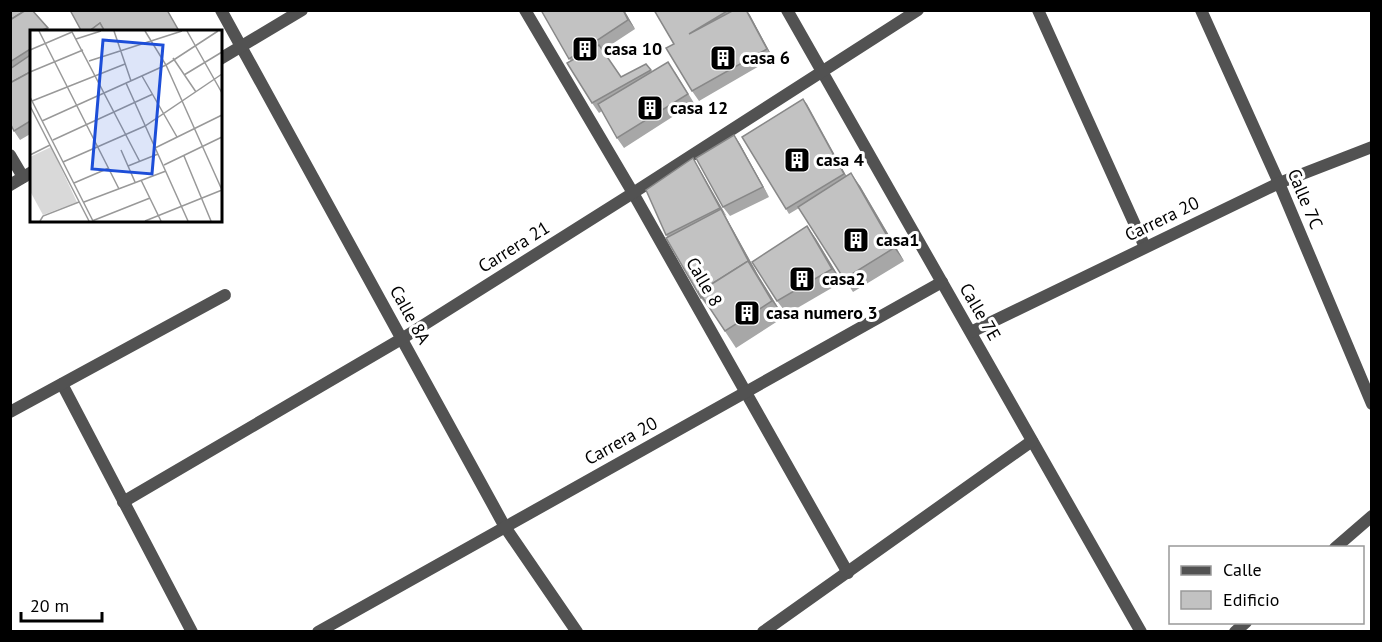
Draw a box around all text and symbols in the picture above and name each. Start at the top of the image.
inset map [30,30,222,222]
building icon: casa 10 [570,34,600,64]
place label: casa 10 [604,37,662,60]
building icon: casa 6 [708,43,738,73]
place label: casa 6 [742,46,790,69]
building icon: casa 12 [635,93,665,123]
place label: casa 12 [670,96,728,119]
building icon: casa 4 [782,145,812,175]
place label: casa 4 [816,148,864,171]
street label: Calle 7C [1283,165,1328,232]
street label: Carrera 20 [1121,191,1203,246]
street label: Carrera 21 [474,216,554,277]
building icon: casa1 [841,225,871,255]
place label: casa1 [876,228,919,251]
street label: Calle 8 [681,253,728,311]
building icon: casa2 [787,264,817,294]
place label: casa2 [822,267,865,290]
street label: Calle 7E [955,279,1006,345]
street label: Calle 8A [385,281,436,349]
building icon: casa numero 3 [732,298,762,328]
place label: casa numero 3 [766,301,878,324]
street label: Carrera 20 [580,411,661,470]
legend [1169,546,1364,624]
text: Calle [1223,558,1262,581]
scale bar [21,585,102,623]
text: Edificio [1223,588,1279,611]
text: 20 m [30,594,69,617]

